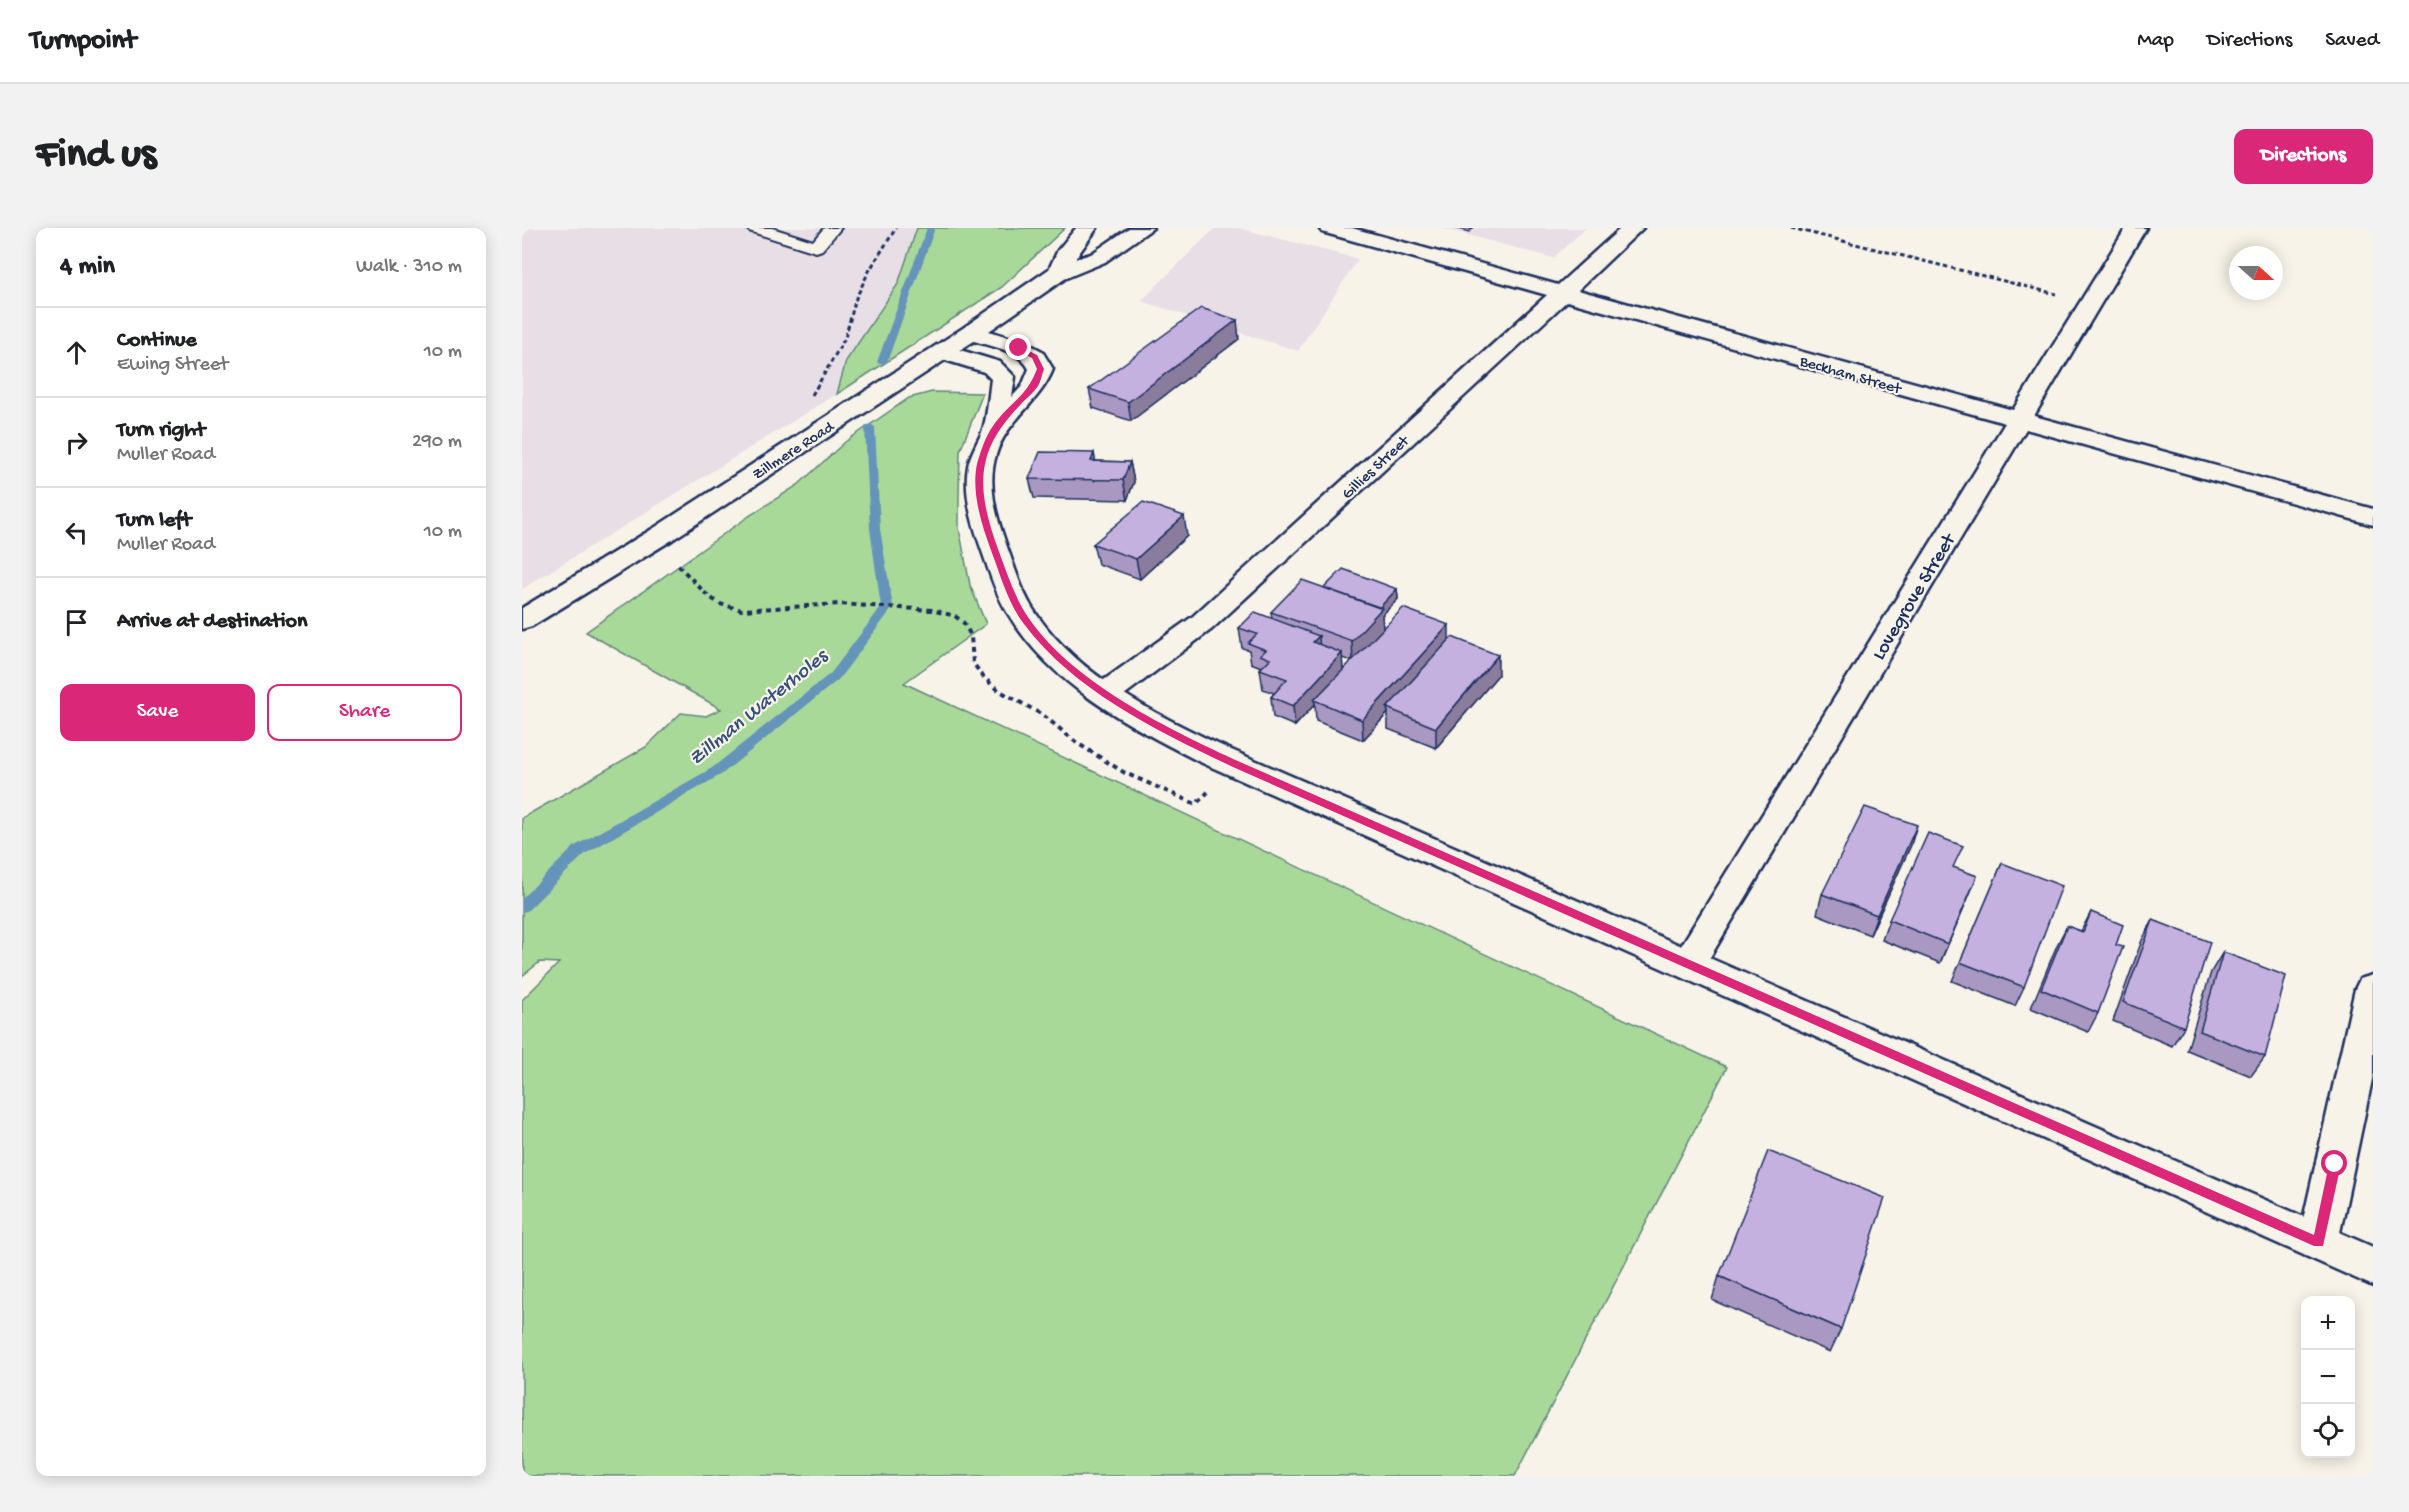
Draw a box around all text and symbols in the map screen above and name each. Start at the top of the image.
text: Turnpoint [30,25,136,58]
text: Map [2137,29,2174,54]
text: Directions [2207,29,2292,54]
text: Saved [2325,29,2379,54]
button: Directions [2234,129,2373,184]
text: Find us [36,132,156,181]
north arrow [2229,246,2283,300]
text: 4 min [60,252,115,283]
text: Walk · 310 m [356,256,462,279]
text: Continue [117,328,197,354]
route end [1005,334,1031,360]
icon: ahead [60,336,93,369]
text: 10 m [424,341,462,364]
street label: Beckham Street [1796,353,1904,400]
text: Ewing Street [117,354,228,377]
text: Turn right [117,418,205,444]
street label: Zillmere Road [750,418,840,485]
icon: right [60,426,93,459]
text: 290 m [412,431,462,454]
street label: Gillies Street [1339,432,1415,504]
text: Muller Road [117,444,215,467]
text: Turn left [117,508,191,534]
icon: left [60,516,93,549]
text: 10 m [424,521,462,544]
street label: Lovegrove Street [1868,529,1963,665]
text: Muller Road [117,534,215,557]
icon: arrive [60,606,93,639]
text: Arrive at destination [117,609,307,635]
water label: Zillman Waterholes [685,644,835,772]
button: Save [60,684,255,741]
button: Share [267,684,462,741]
route start [2321,1150,2347,1176]
map controls [2301,1296,2355,1458]
button: + [2301,1296,2355,1350]
button: − [2301,1350,2355,1404]
button: locate [2301,1404,2355,1458]

